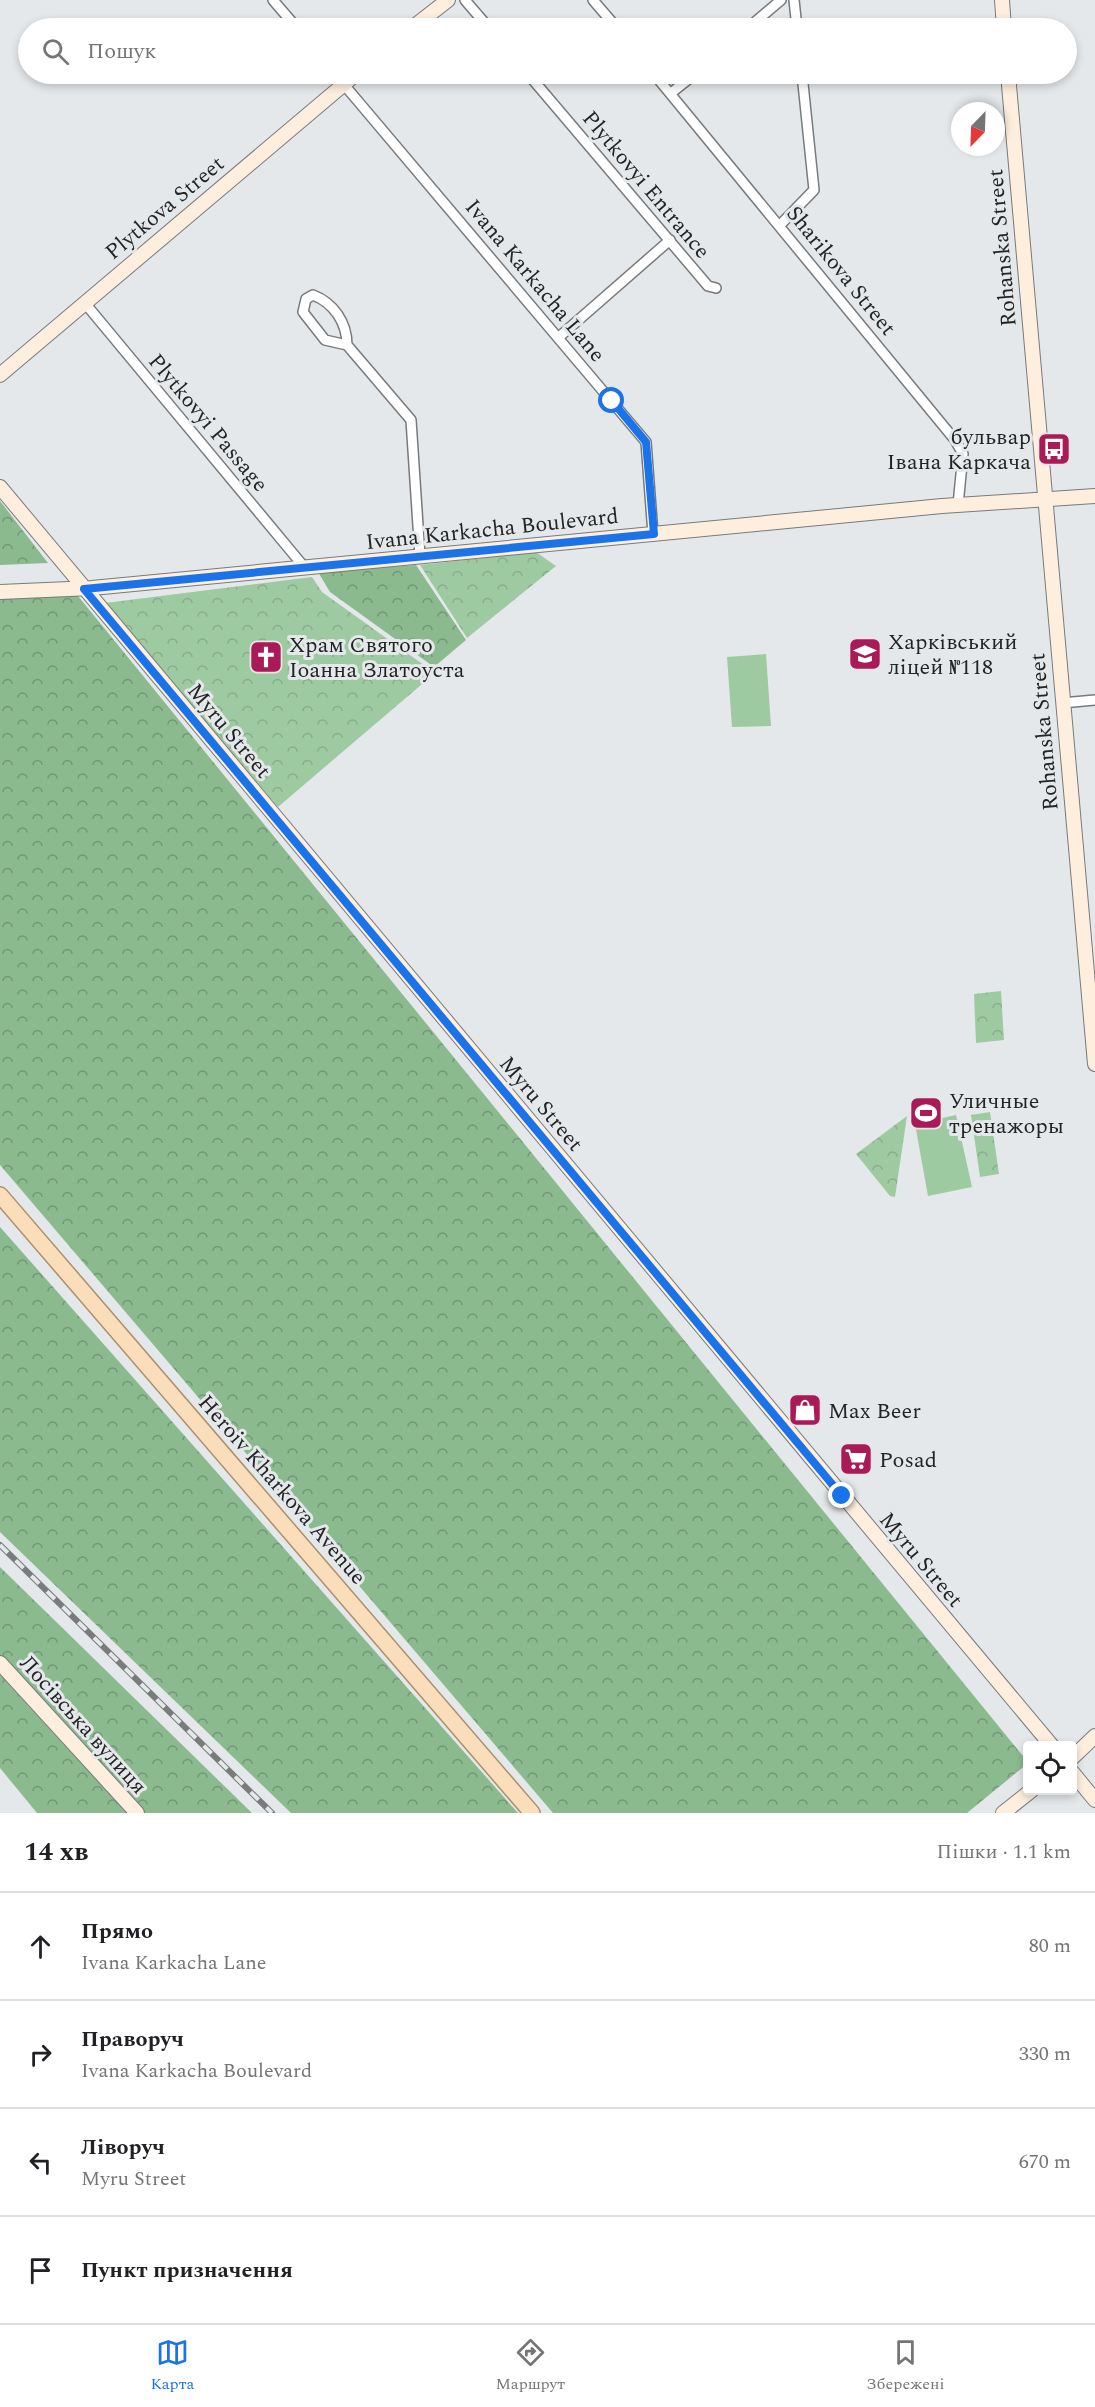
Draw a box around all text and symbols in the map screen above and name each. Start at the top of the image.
search box [18,18,1077,84]
icon: search [39,35,72,68]
text: Пошук [87,35,157,68]
north arrow [951,102,1005,156]
street label: Plytkovyi Entrance [574,104,718,266]
street label: Plytkova Street [98,148,232,268]
street label: Rohanska Street [979,167,1026,328]
street label: Ivana Karkacha Lane [457,192,613,370]
street label: Sharikova Street [778,199,904,343]
street label: Plytkovyi Passage [140,346,276,500]
route start [598,387,624,413]
place label: бульвар Івана Каркача [887,421,1031,479]
bus stop icon: бульвар Івана Каркача [1036,431,1072,467]
street label: Ivana Karkacha Boulevard [364,500,620,559]
place label: Харківський ліцей №118 [888,626,1018,684]
place label: Храм Святого Іоанна Златоуста [289,629,465,687]
school or university icon: Харківський ліцей №118 [847,636,883,672]
church icon: Храм Святого Іоанна Златоуста [248,639,284,675]
street label: Rohanska Street [1021,651,1068,812]
street label: Myru Street [179,676,279,786]
street label: Myru Street [491,1049,591,1159]
place label: Уличные тренажоры [949,1085,1064,1143]
sports icon: Уличные тренажоры [908,1095,944,1131]
street label: Heroiv Kharkova Avenue [190,1388,374,1592]
shop icon: Max Beer [787,1392,823,1428]
place label: Max Beer [828,1395,921,1428]
supermarket icon: Posad [838,1441,874,1477]
place label: Posad [879,1444,937,1477]
route end [828,1482,854,1508]
street label: Myru Street [871,1505,971,1615]
street label: Лосівська вулиця [11,1648,155,1802]
map controls [1023,1741,1077,1795]
button: locate [1023,1741,1077,1795]
text: 14 хв [24,1832,88,1872]
text: Пішки · 1.1 km [937,1837,1071,1867]
text: Прямо [81,1915,153,1948]
icon: ahead [24,1930,57,1963]
text: 80 m [1029,1931,1071,1961]
text: Ivana Karkacha Lane [81,1948,266,1978]
text: Праворуч [81,2023,184,2056]
icon: right [24,2038,57,2071]
text: 330 m [1019,2039,1071,2069]
text: Ivana Karkacha Boulevard [81,2056,312,2086]
text: Ліворуч [81,2131,165,2164]
icon: left [24,2146,57,2179]
text: 670 m [1019,2147,1071,2177]
text: Myru Street [81,2164,186,2194]
icon: arrive [24,2254,57,2287]
text: Пункт призначення [81,2254,293,2287]
tab: Карта [151,2336,194,2396]
tab: Маршрут [495,2336,565,2396]
tab: Збережені [866,2336,944,2396]

